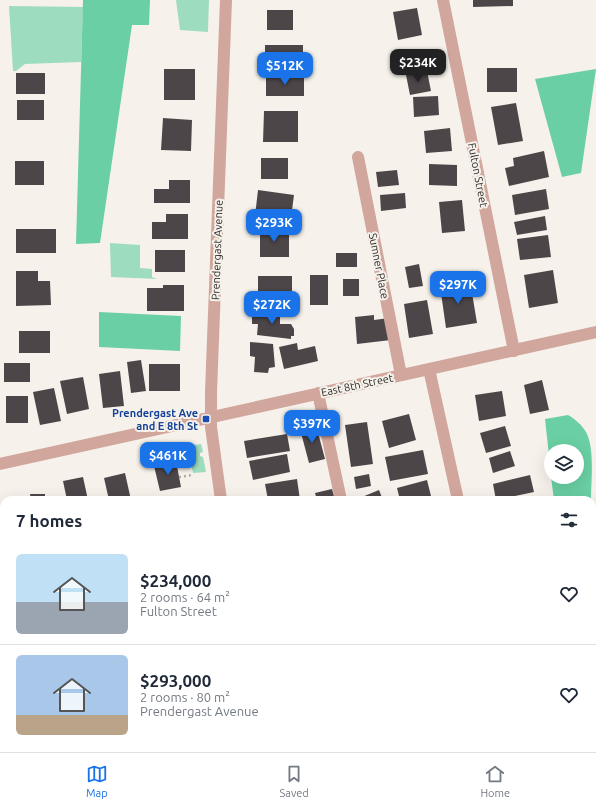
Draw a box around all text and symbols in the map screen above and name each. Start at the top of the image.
pin: $234K [390,49,446,83]
pin: $512K [257,52,313,86]
text: $234K [399,55,437,69]
text: $512K [266,58,304,72]
street label: Fulton Street [466,142,490,209]
street label: Prendergast Avenue [209,200,225,300]
pin: $293K [246,209,302,243]
text: $293K [255,215,293,229]
street label: Sumner Place [367,232,391,300]
pin: $297K [430,271,486,305]
text: $297K [439,277,477,291]
pin: $272K [244,291,300,325]
text: $272K [253,297,291,311]
street label: East 8th Street [320,371,395,399]
place label: Prendergast Ave and E 8th St [112,407,198,432]
pin: $397K [284,410,340,444]
marker: Prendergast Ave and E 8th St [201,414,211,424]
text: $397K [293,416,331,430]
pin: $461K [140,442,196,476]
map controls [544,444,584,484]
button: layers [544,444,584,484]
text: $461K [149,448,187,462]
icon: filters [558,509,580,531]
text: 7 homes [16,511,82,530]
icon: home [48,570,96,618]
text: $234,000 [140,571,211,590]
icon: heart [558,583,580,605]
text: 2 rooms · 64 m² [140,590,230,604]
text: Fulton Street [140,604,217,618]
icon: home [48,671,96,719]
text: $293,000 [140,671,211,690]
icon: heart [558,684,580,706]
text: 2 rooms · 80 m² [140,690,230,704]
text: Prendergast Avenue [140,704,259,718]
tab: Map [86,763,108,799]
tab: Saved [280,763,309,799]
tab: Home [480,763,510,799]

